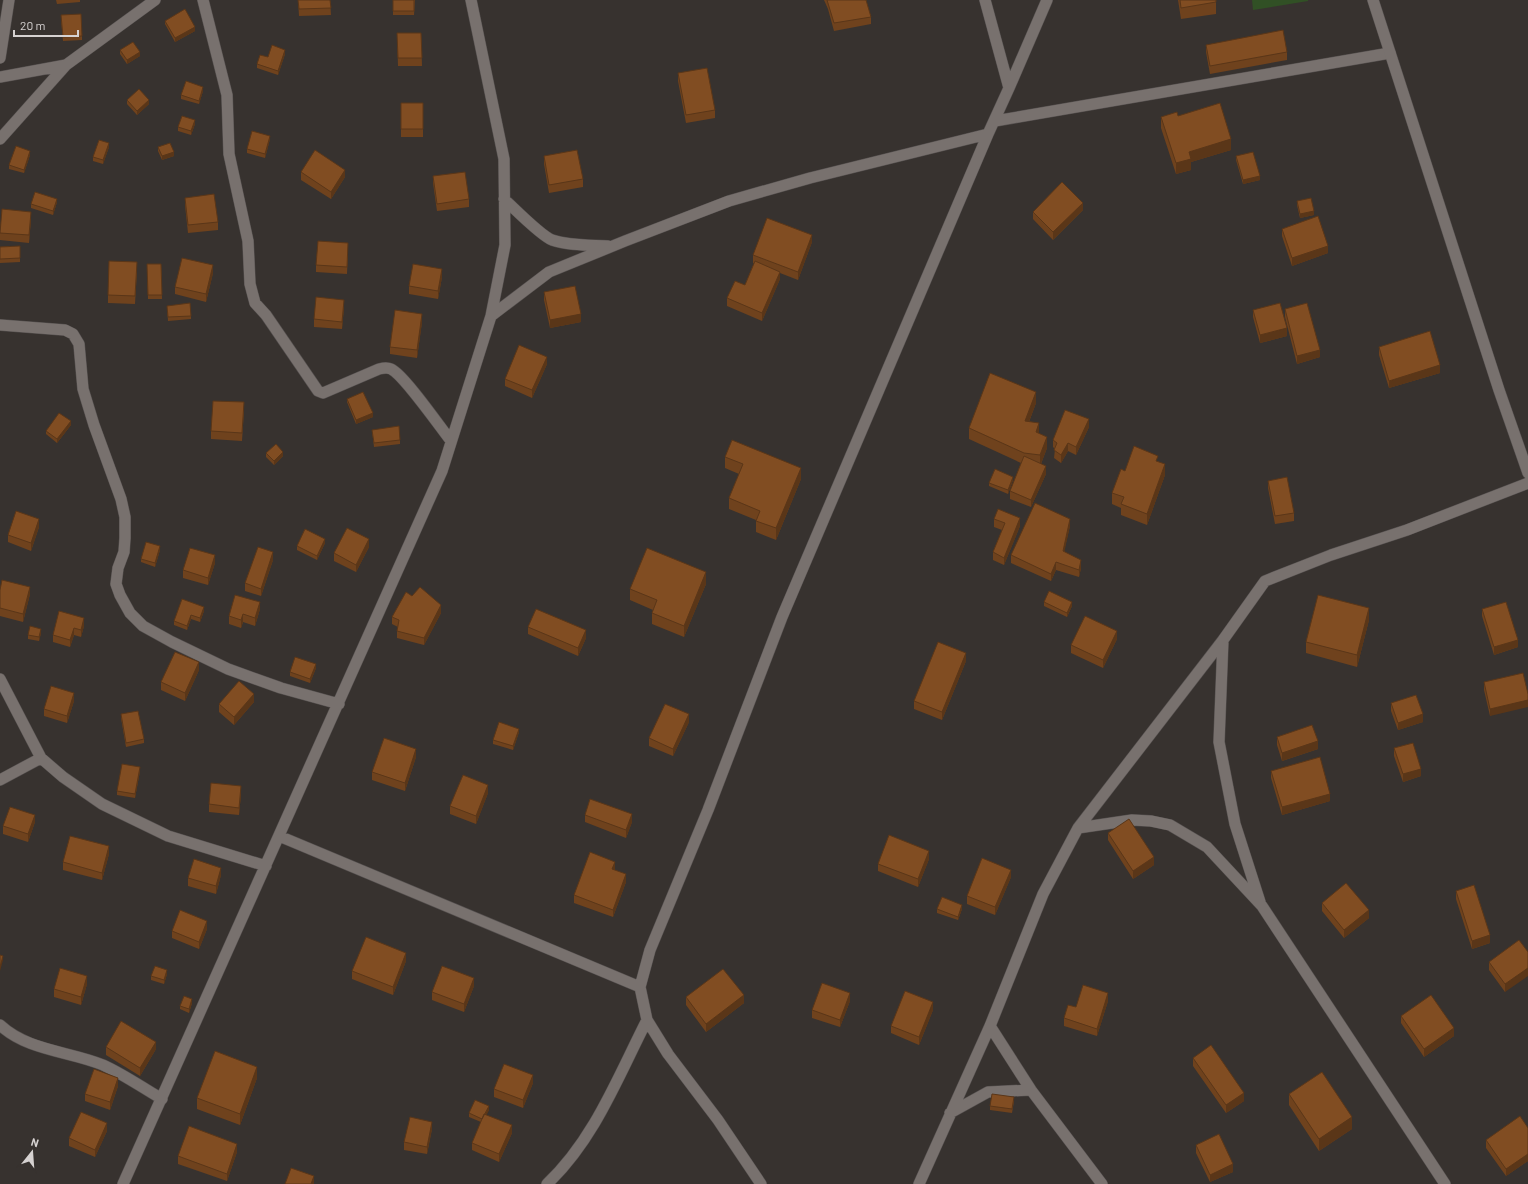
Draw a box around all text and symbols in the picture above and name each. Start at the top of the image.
scale bar [14,12,78,38]
text: 20 m [20,18,46,32]
north arrow [12,1132,52,1172]
text: N [30,1135,40,1149]

